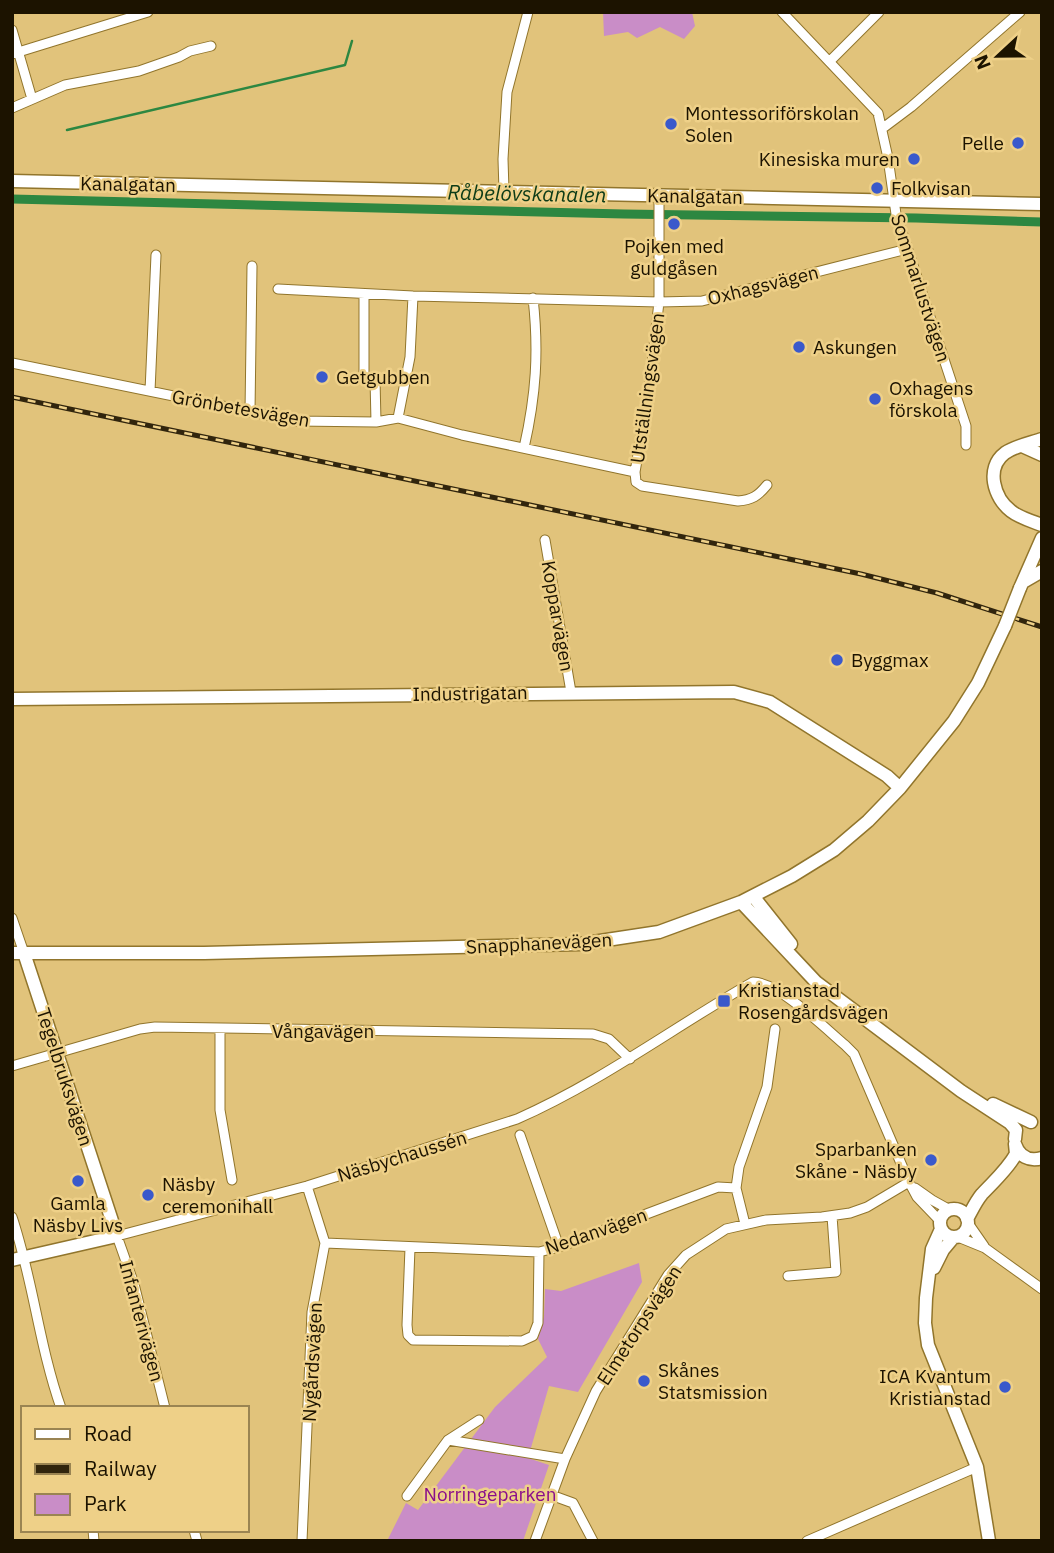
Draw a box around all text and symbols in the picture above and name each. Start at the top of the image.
north arrow [963,21,1033,91]
text: N [969,51,996,73]
place label: Montessoriförskolan Solen [685,101,859,147]
marker: Montessoriförskolan Solen [663,116,679,132]
place label: Pelle [962,131,1004,155]
marker: Pelle [1010,135,1026,151]
place label: Kinesiska muren [759,147,900,171]
marker: Kinesiska muren [906,151,922,167]
street label: Kanalgatan [80,171,176,197]
place label: Folkvisan [891,176,971,200]
water label: Råbelövskanalen [447,178,607,208]
marker: Folkvisan [869,180,885,196]
street label: Kanalgatan [647,183,743,209]
street label: Sommarlustvägen [886,211,956,365]
marker: Pojken med guldgåsen [666,216,682,232]
place label: Pojken med guldgåsen [624,234,724,280]
street label: Oxhagsvägen [705,260,821,310]
street label: Utställningsvägen [625,311,669,465]
place label: Askungen [813,335,897,359]
marker: Askungen [791,339,807,355]
place label: Getgubben [336,365,430,389]
marker: Getgubben [314,369,330,385]
place label: Oxhagens förskola [889,376,973,422]
street label: Grönbetesvägen [170,384,312,432]
marker: Oxhagens förskola [867,391,883,407]
street label: Kopparvägen [536,559,580,673]
place label: Byggmax [851,648,929,672]
marker: Byggmax [829,652,845,668]
street label: Industrigatan [412,680,528,706]
street label: Snapphanevägen [465,927,613,959]
place label: Kristianstad Rosengårdsvägen [738,978,888,1024]
marker: Kristianstad Rosengårdsvägen [716,993,732,1009]
street label: Tegelbruksvägen [31,1005,99,1149]
street label: Vångavägen [272,1019,374,1043]
street label: Näsbychaussén [334,1125,470,1187]
place label: Sparbanken Skåne - Näsby [795,1137,918,1183]
marker: Sparbanken Skåne - Näsby [923,1152,939,1168]
place label: Näsby ceremonihall [162,1172,273,1218]
marker: Gamla Näsby Livs [70,1173,86,1189]
marker: Näsby ceremonihall [140,1187,156,1203]
place label: Gamla Näsby Livs [33,1191,123,1237]
street label: Nedanvägen [542,1202,650,1260]
street label: Infanterivägen [114,1258,170,1384]
street label: Elmetorpsvägen [591,1261,687,1389]
street label: Nygårdsvägen [297,1302,327,1422]
place label: Skånes Statsmission [658,1358,768,1404]
place label: ICA Kvantum Kristianstad [879,1364,991,1410]
marker: Skånes Statsmission [636,1373,652,1389]
marker: ICA Kvantum Kristianstad [997,1379,1013,1395]
legend [21,1406,248,1532]
text: Road [84,1419,132,1447]
text: Railway [84,1454,157,1482]
park label: Norringeparken [424,1482,556,1506]
text: Park [84,1489,127,1517]

